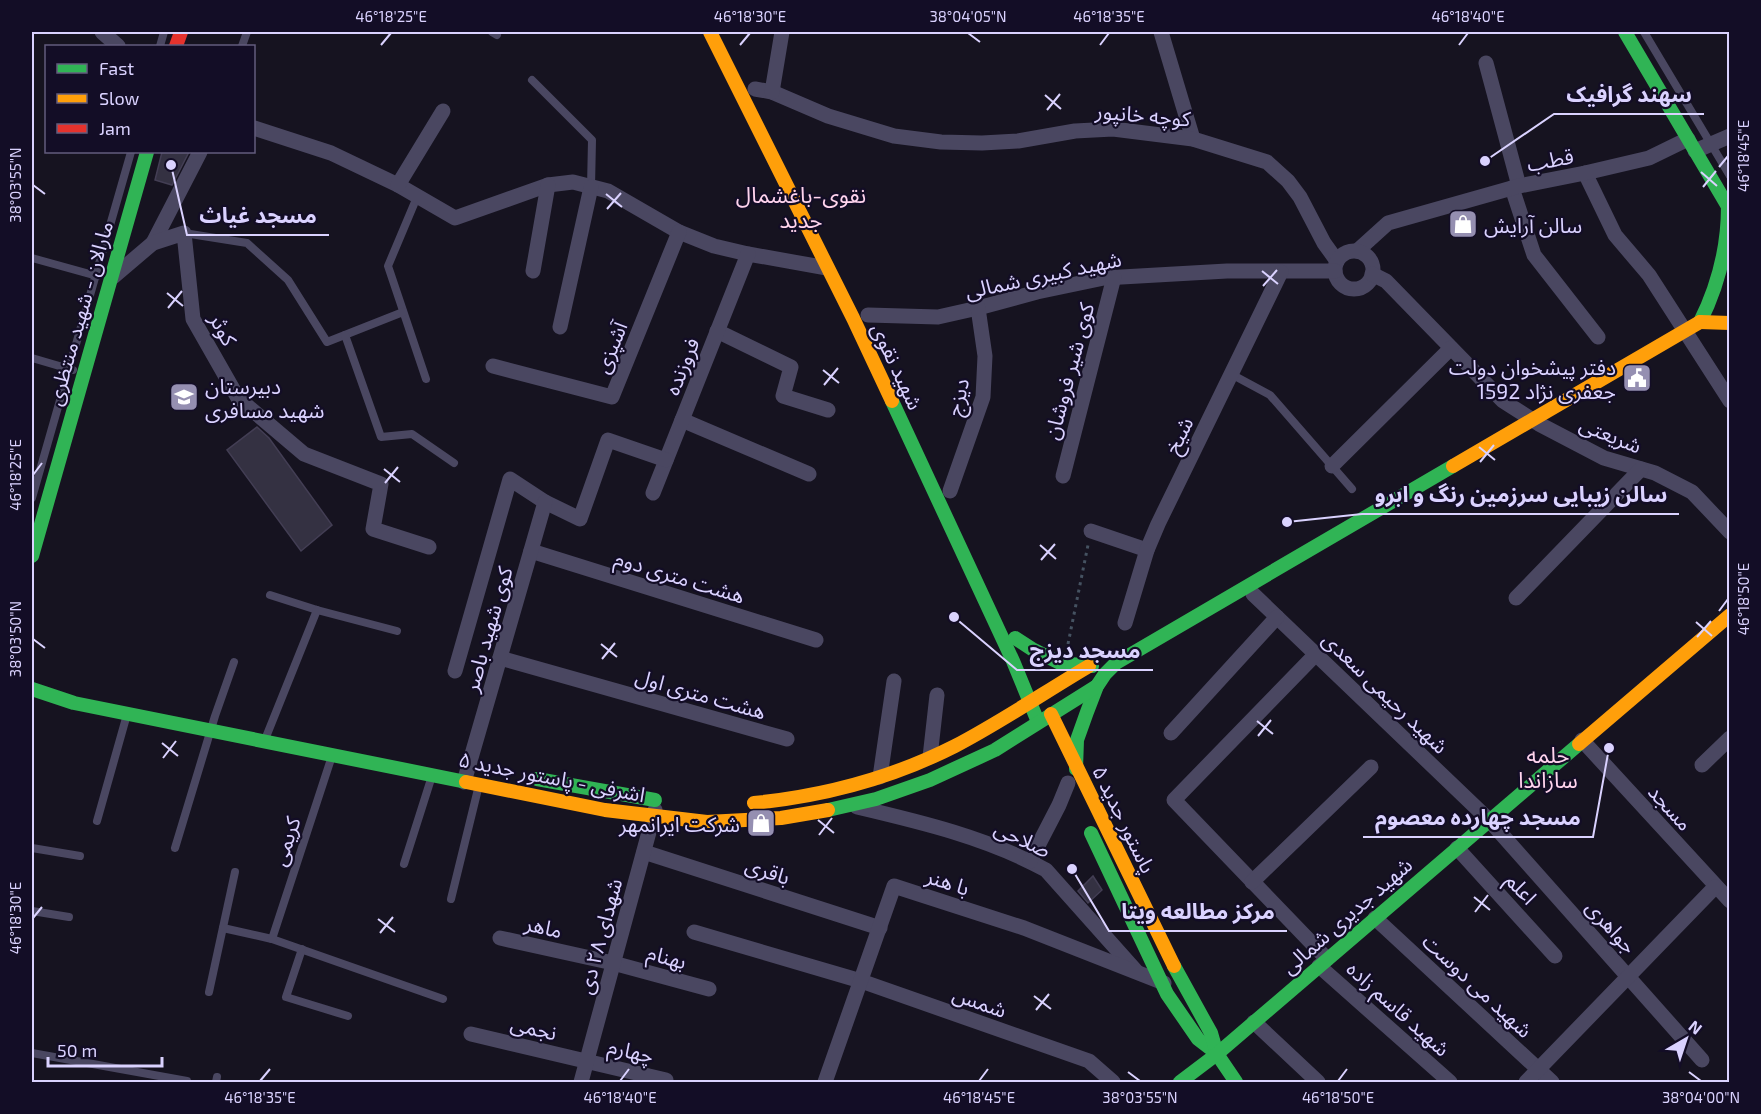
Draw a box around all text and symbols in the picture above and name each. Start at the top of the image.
text: 46°18'25"E [355,7,427,25]
text: 46°18'30"E [714,7,786,25]
text: 38°04'05"N [929,7,1007,25]
text: 46°18'35"E [1073,7,1145,25]
text: 46°18'40"E [1431,7,1505,25]
legend [45,45,255,153]
text: Fast [99,57,134,79]
callout: سهند گرافیک [1554,74,1704,114]
text: سهند گرافیک [1566,80,1692,107]
text: Slow [99,87,140,109]
street label: کوچه خانپور [1093,97,1192,133]
text: Jam [99,117,131,139]
text: 46°18'45"E [1734,120,1752,192]
street label: قطب [1524,142,1576,176]
text: 38°03'55"N [6,147,24,223]
district label: نقوی-باغشمال جدید [736,181,866,232]
callout: مسجد غیاث [187,195,329,235]
text: مسجد غیاث [199,201,317,228]
shop icon: سالن آرایش [1447,208,1479,240]
place label: سالن آرایش [1484,212,1582,238]
street label: مارالان - شهید منتظری [41,218,118,408]
street label: شهید کبیری شمالی [963,245,1124,304]
street label: کوی شیر فروشان [1038,300,1099,442]
street label: کوثر [204,308,243,350]
street label: آشپزی [588,317,634,377]
street label: شهید نقوی [866,319,929,414]
street label: فروزنده [658,334,705,399]
place label: دفتر پیشخوان دولت 1592 جعفری نژاد [1449,354,1616,404]
public building icon: دفتر پیشخوان دولت 1592 جعفری نژاد [1621,362,1653,394]
place label: دبیرستان شهید مسافری [205,373,324,423]
street label: دیزج [941,376,977,419]
school or university icon: دبیرستان شهید مسافری [168,381,200,413]
street label: شریعتی [1576,410,1646,459]
street label: شیخ [1158,412,1201,459]
text: 46°18'25"E [6,439,24,511]
callout: سالن زیبایی سرزمین رنگ و ابرو [1362,474,1679,514]
text: سالن زیبایی سرزمین رنگ و ابرو [1375,480,1667,508]
street label: هشت متری دوم [610,544,748,612]
street label: کوی شهید باصر [457,563,518,696]
text: 46°18'50"E [1734,563,1752,635]
text: 38°03'50"N [6,601,24,677]
street label: شهید رحیمی سعدی [1317,626,1454,759]
callout: مسجد دیزج [1017,630,1153,670]
text: مسجد دیزج [1029,636,1141,667]
street label: هشت متری اول [633,662,769,724]
district label: حلمه سازاندا [1518,741,1578,794]
street label: اشرفی - پاستور جدید ۵ [456,746,647,808]
street label: پاستور جدید ۵ [1086,761,1162,878]
street label: مسجد [1644,779,1698,835]
callout: مسجد چهارده معصوم [1363,797,1593,837]
text: مسجد چهارده معصوم [1375,803,1581,834]
shop icon: شرکت ایرانمهر [745,807,777,839]
place label: شرکت ایرانمهر [618,811,740,837]
street label: کریمی [265,813,306,869]
street label: صلاحی [990,814,1055,863]
street label: باقری [742,851,793,890]
street label: شهید جدیری شمالی [1275,851,1417,979]
street label: با هنر [922,862,973,901]
street label: اعلم [1498,867,1543,912]
street label: شهدای ۲۸ دی [572,875,627,997]
text: 46°18'30"E [6,882,24,954]
callout: مرکز مطالعه ویتا [1109,891,1287,931]
street label: جواهری [1581,894,1643,959]
text: مرکز مطالعه ویتا [1121,897,1275,924]
street label: ماهر [522,909,565,943]
street label: شهید می دوست [1417,928,1538,1043]
street label: بهنام [643,939,689,978]
street label: شهید قاسم زاده [1340,955,1456,1064]
street label: شمس [949,980,1010,1023]
north arrow [1656,1009,1716,1069]
street label: نجمی [508,1010,560,1045]
text: N [1685,1016,1706,1038]
scale bar [48,1030,162,1068]
street label: چهارم [605,1033,656,1072]
text: 50 m [57,1039,97,1061]
text: 46°18'35"E [224,1088,296,1106]
text: 46°18'40"E [583,1088,657,1106]
text: 46°18'45"E [943,1088,1015,1106]
text: 38°03'55"N [1102,1088,1178,1106]
text: 46°18'50"E [1302,1088,1374,1106]
text: 38°04'00"N [1662,1088,1740,1106]

